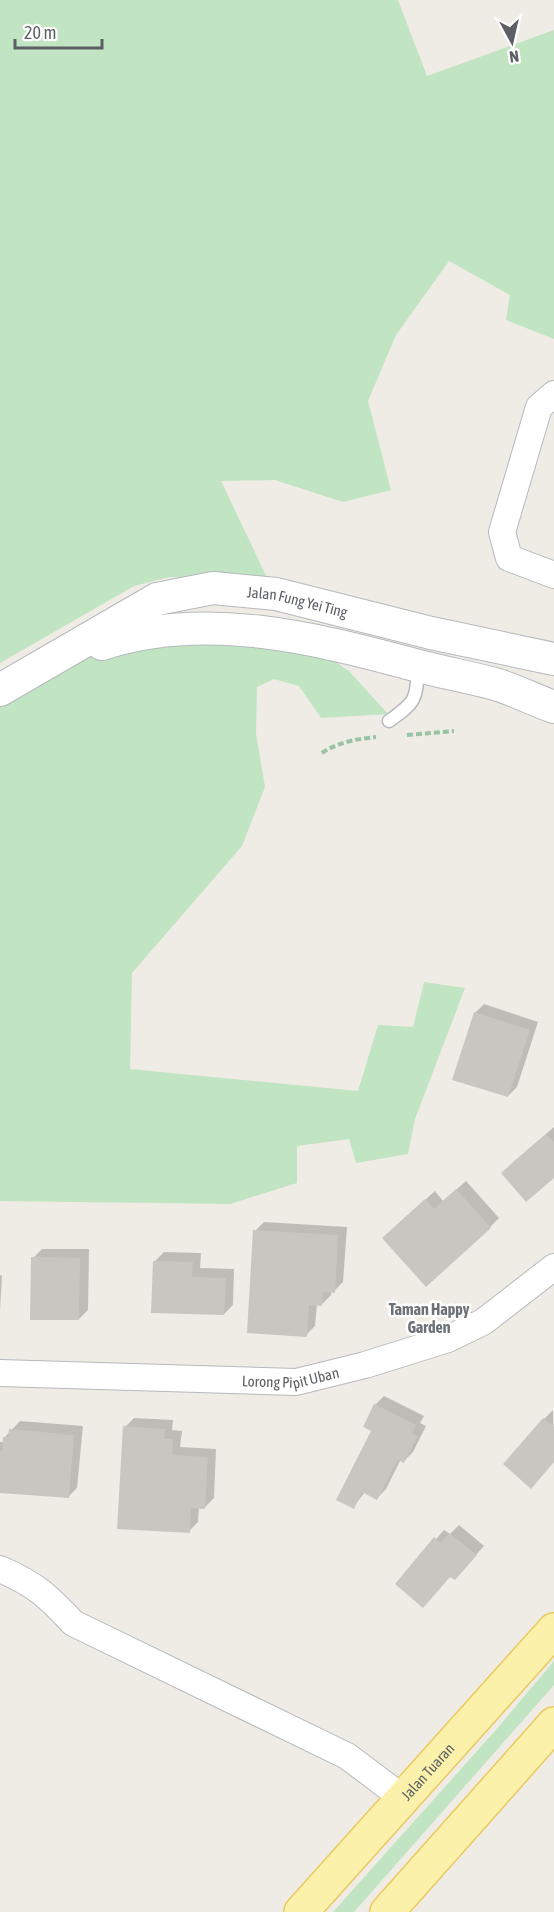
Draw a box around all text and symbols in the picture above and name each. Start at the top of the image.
scale bar [15,12,102,50]
north arrow [482,12,542,72]
text: 20 m [24,22,56,43]
text: N [508,47,520,66]
street label: Jalan Fung Yei Ting [246,583,350,620]
district label: Taman Happy Garden [389,1300,470,1336]
street label: Lorong Pipit Uban [242,1363,341,1391]
street label: Jalan Tuaran [397,1739,457,1803]

